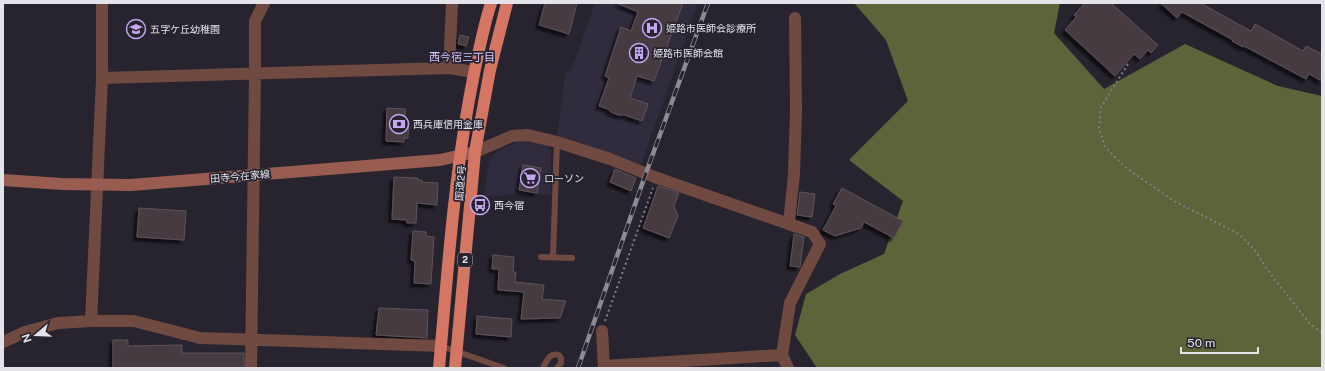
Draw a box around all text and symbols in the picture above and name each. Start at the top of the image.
hospital icon: 姫路市医師会診療所 [641,17,663,39]
school or university icon: 五字ケ丘幼稚園 [125,18,147,40]
place label: 姫路市医師会診療所 [666,22,756,34]
place label: 五字ケ丘幼稚園 [150,23,220,35]
building icon: 姫路市医師会館 [628,42,650,64]
place label: 姫路市医師会館 [653,47,723,59]
district label: 西今宿三丁目 [429,51,495,63]
bank icon: 西兵庫信用金庫 [388,113,410,135]
place label: 西兵庫信用金庫 [413,118,483,130]
street label: 国道2号 [452,165,468,201]
street label: 田寺今在家線 [210,167,270,185]
supermarket icon: ローソン [519,167,541,189]
place label: ローソン [544,172,584,184]
bus stop icon: 西今宿 [469,194,491,216]
place label: 西今宿 [494,199,524,211]
road number: 2 [458,253,472,267]
north arrow [16,315,56,355]
scale bar [1181,329,1258,355]
text: N [19,332,34,344]
text: 50 m [1187,336,1215,350]

